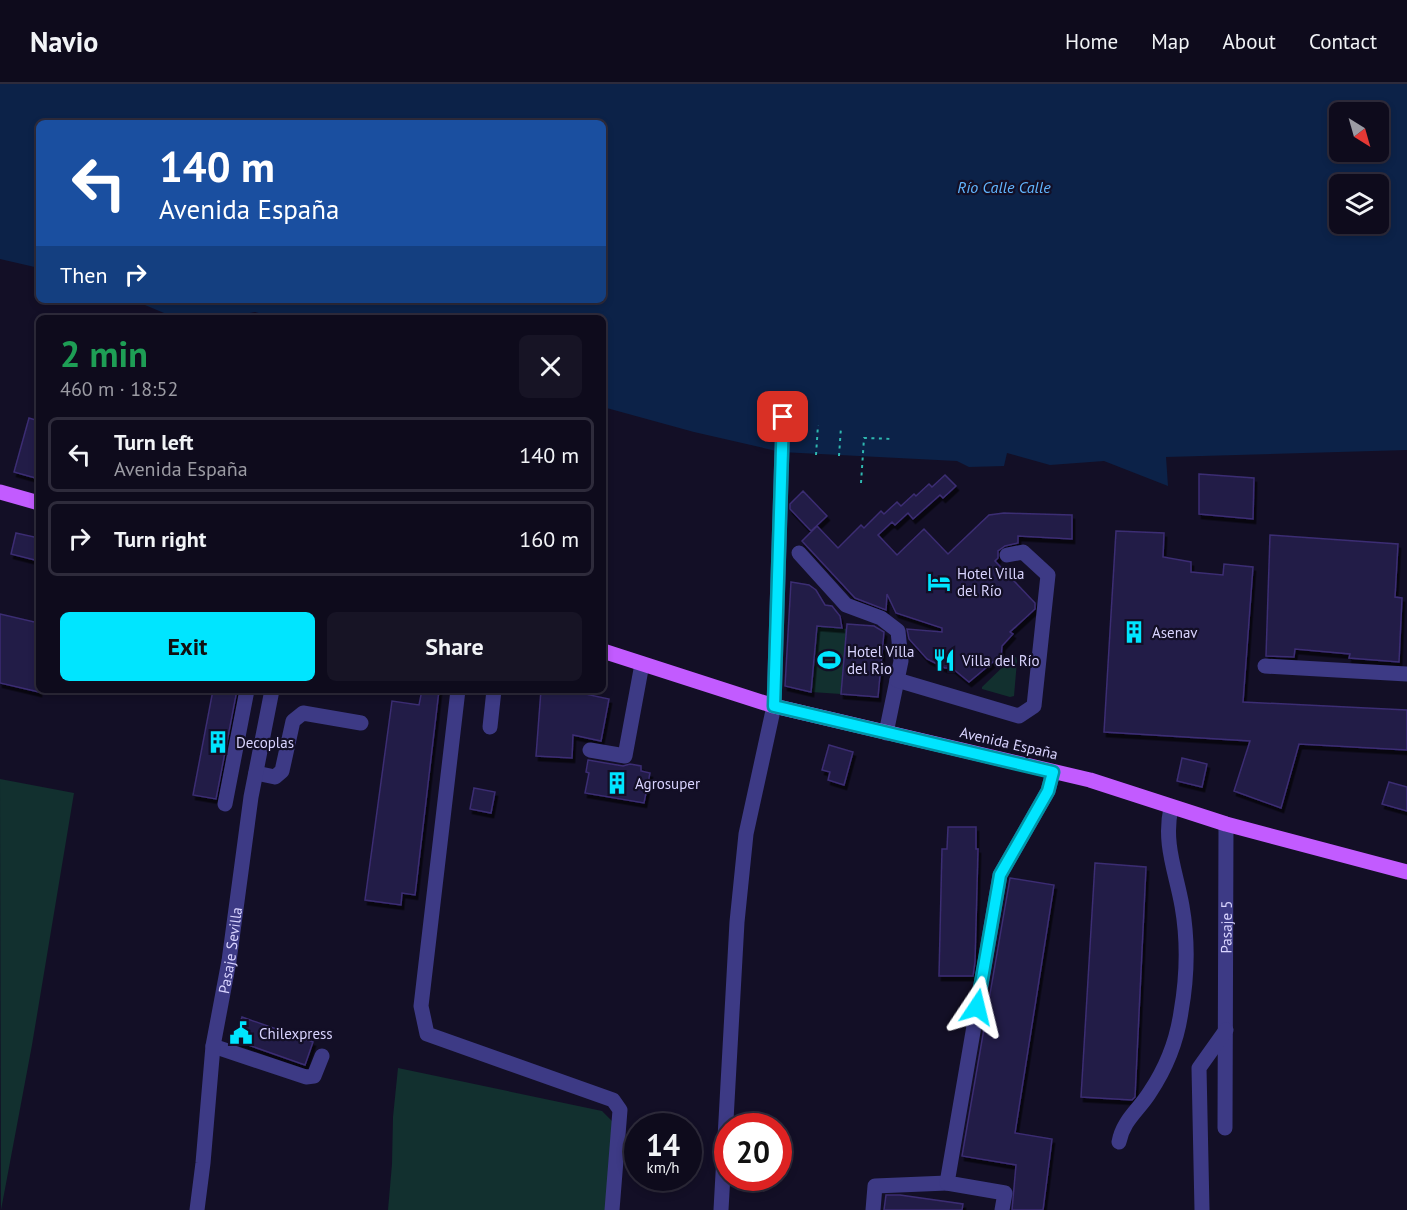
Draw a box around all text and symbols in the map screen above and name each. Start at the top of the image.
text: Navio [30,23,98,60]
text: Home [1065,28,1118,55]
text: Map [1151,28,1190,55]
text: About [1223,28,1276,55]
text: Contact [1309,28,1377,55]
north arrow [1329,102,1389,162]
map controls [1329,102,1389,234]
text: 140 m [159,139,275,194]
icon: left [60,144,138,222]
button: layers [1329,174,1389,234]
water label: Río Calle Calle [957,177,1051,197]
text: Avenida España [159,192,339,226]
icon: right [119,258,152,291]
text: Then [60,261,107,289]
text: 2 min [60,330,148,377]
button: close [519,335,582,398]
text: 460 m · 18:52 [60,376,178,402]
pin [757,391,808,442]
icon: arrive [766,400,799,433]
text: Turn left [114,428,194,456]
icon: left [63,438,96,471]
text: 140 m [519,441,579,469]
text: Avenida España [114,456,248,482]
icon: right [63,522,96,555]
text: Turn right [114,525,206,553]
text: 160 m [519,525,579,553]
place label: Hotel Villa del Río [957,564,1024,600]
hotel icon: Hotel Villa del Río [926,569,952,595]
button: Exit [60,612,315,681]
button: Share [327,612,582,681]
building icon: Asenav [1121,619,1147,645]
place label: Asenav [1152,623,1198,642]
place label: Hotel Villa del Rio [847,642,914,678]
sports icon: Hotel Villa del Rio [816,647,842,673]
restaurant icon: Villa del Río [931,647,957,673]
place label: Villa del Río [961,651,1040,670]
street label: Avenida España [958,722,1060,764]
building icon: Decoplas [205,729,231,755]
place label: Decoplas [236,733,294,752]
building icon: Agrosuper [604,770,630,796]
place label: Agrosuper [635,774,700,793]
street label: Pasaje 5 [1216,900,1235,954]
street label: Pasaje Sevilla [214,906,246,995]
position arrow [945,975,1009,1039]
public building icon: Chilexpress [228,1020,254,1046]
place label: Chilexpress [259,1024,333,1043]
speed limit sign: 20 [714,1113,792,1191]
text: 14 [646,1125,680,1164]
text: km/h [647,1158,679,1177]

